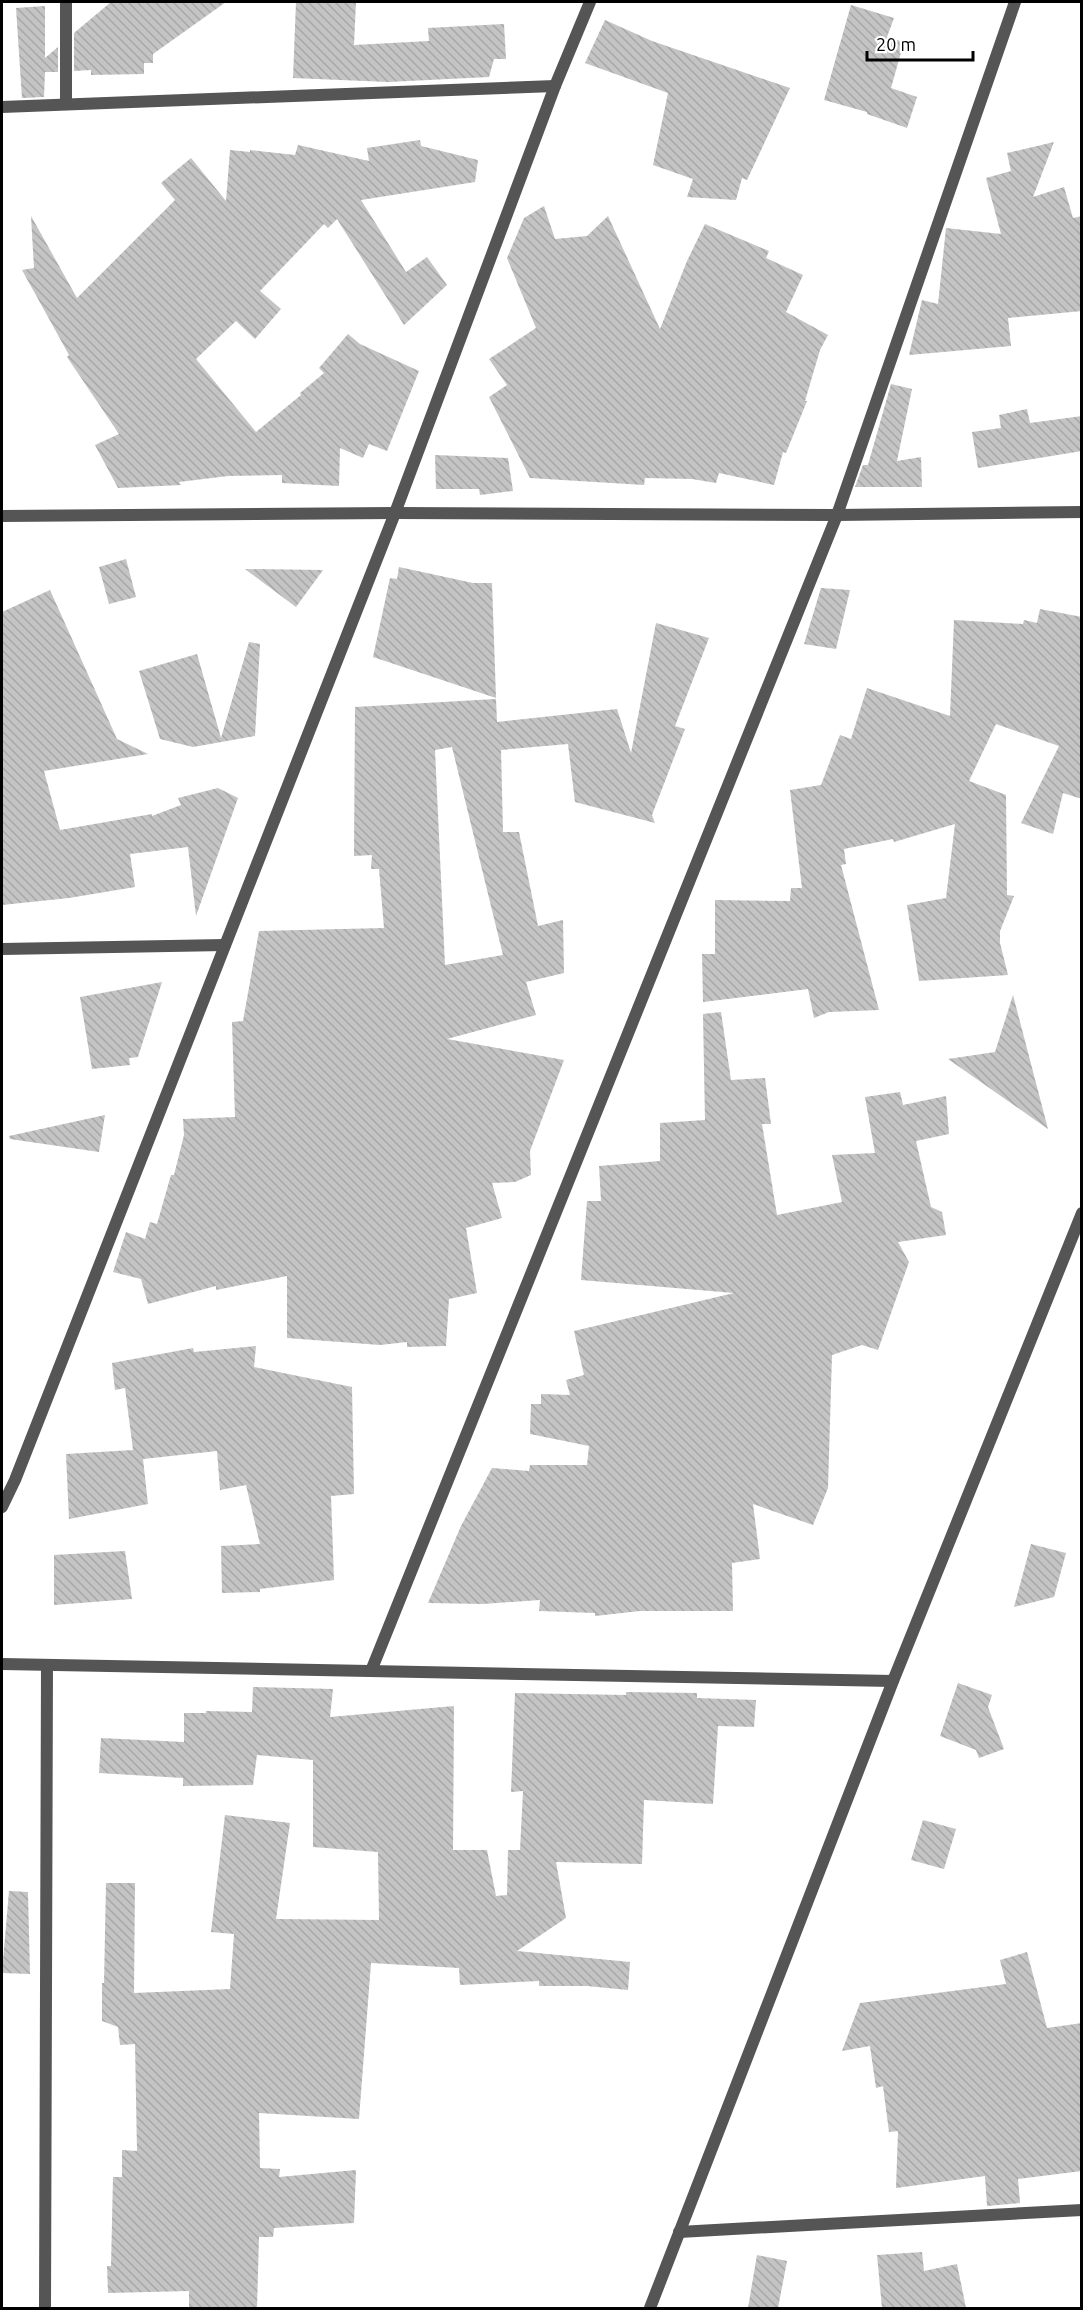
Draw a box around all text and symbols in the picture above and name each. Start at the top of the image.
scale bar [867,24,974,62]
text: 20 m [876,34,916,54]

